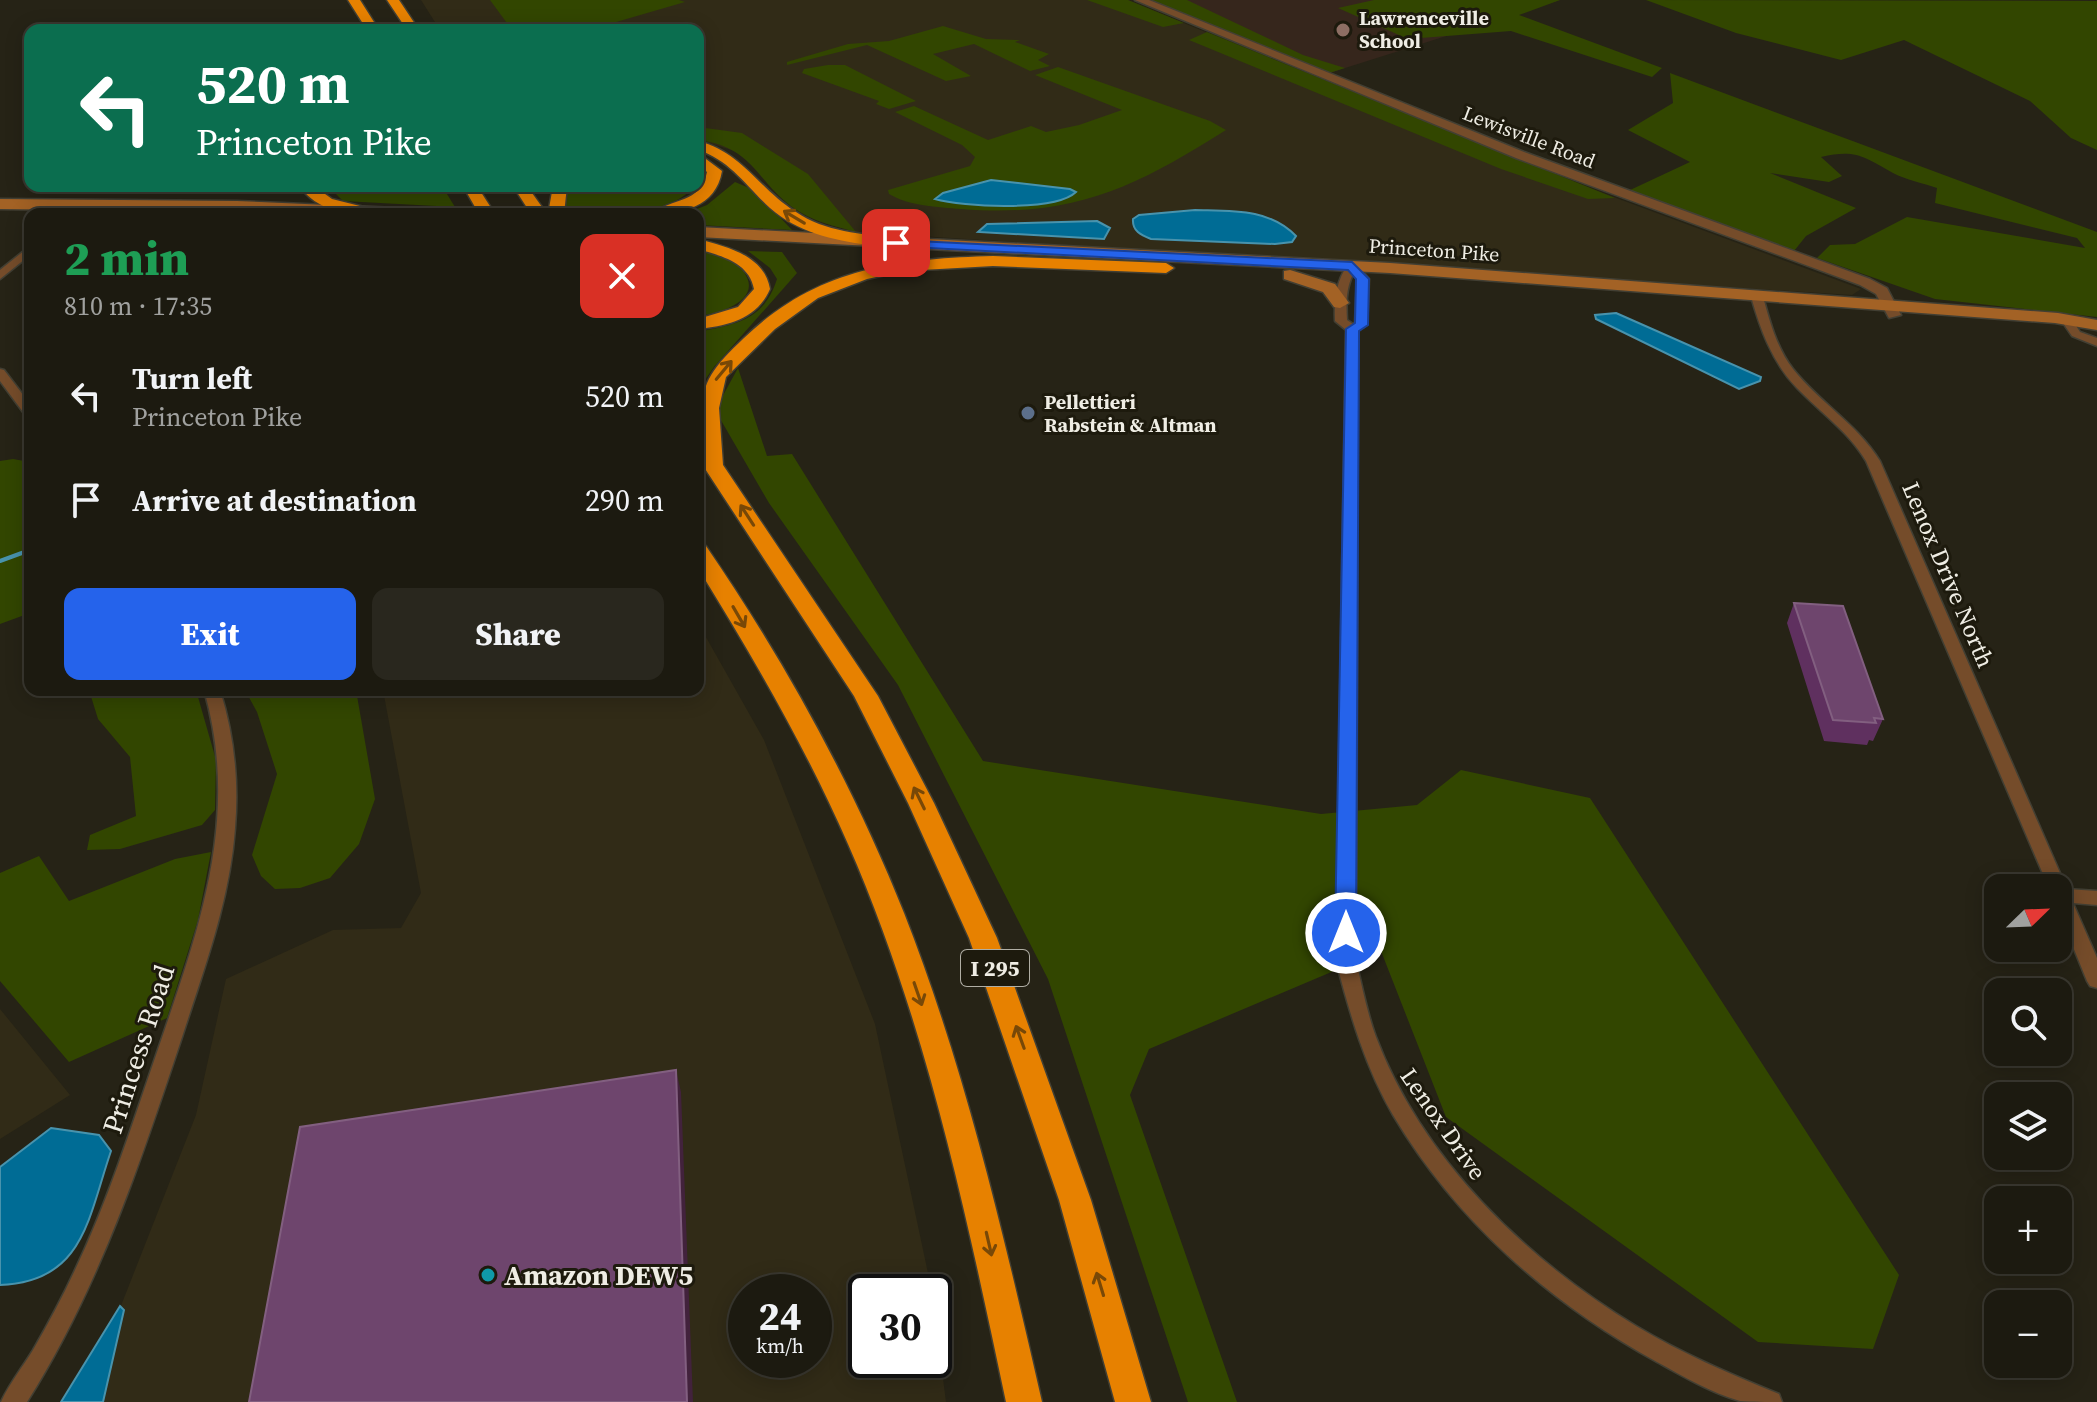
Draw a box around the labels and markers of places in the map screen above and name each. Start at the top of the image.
place label: Lawrenceville School [1359,4,1489,55]
marker: Lawrenceville School [1334,21,1352,39]
pin [862,209,930,277]
place label: Pellettieri Rabstein & Altman [1044,388,1217,439]
marker: Pellettieri Rabstein & Altman [1019,404,1037,422]
place label: Amazon DEW5 [504,1256,693,1294]
marker: Amazon DEW5 [479,1266,497,1284]

